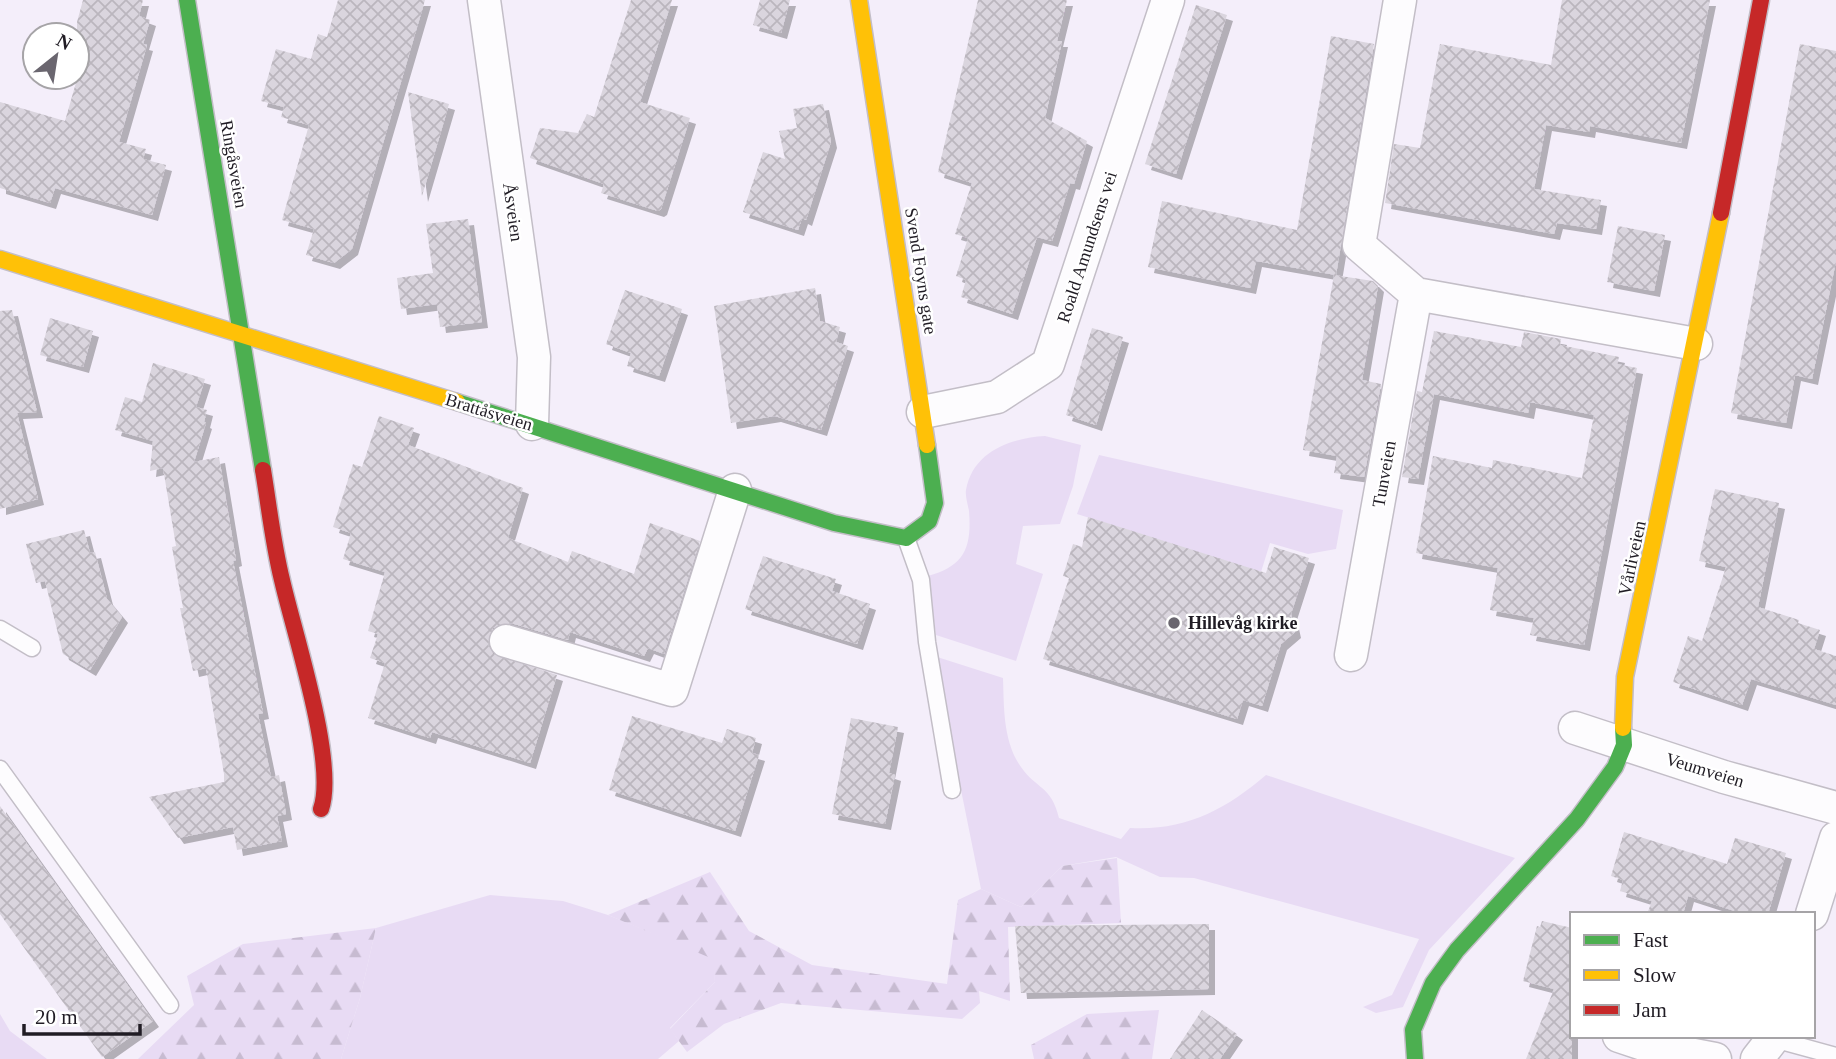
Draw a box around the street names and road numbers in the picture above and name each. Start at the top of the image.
street label: Ringåsveien [216,118,252,210]
street label: Roald Amundsens vei [1053,169,1121,325]
street label: Åsveien [499,181,527,243]
street label: Svend Foyns gate [901,206,941,336]
street label: Brattåsveien [443,389,535,435]
street label: Tunveien [1368,439,1400,509]
street label: Vårliveien [1614,519,1650,597]
street label: Veumveien [1663,749,1747,791]

